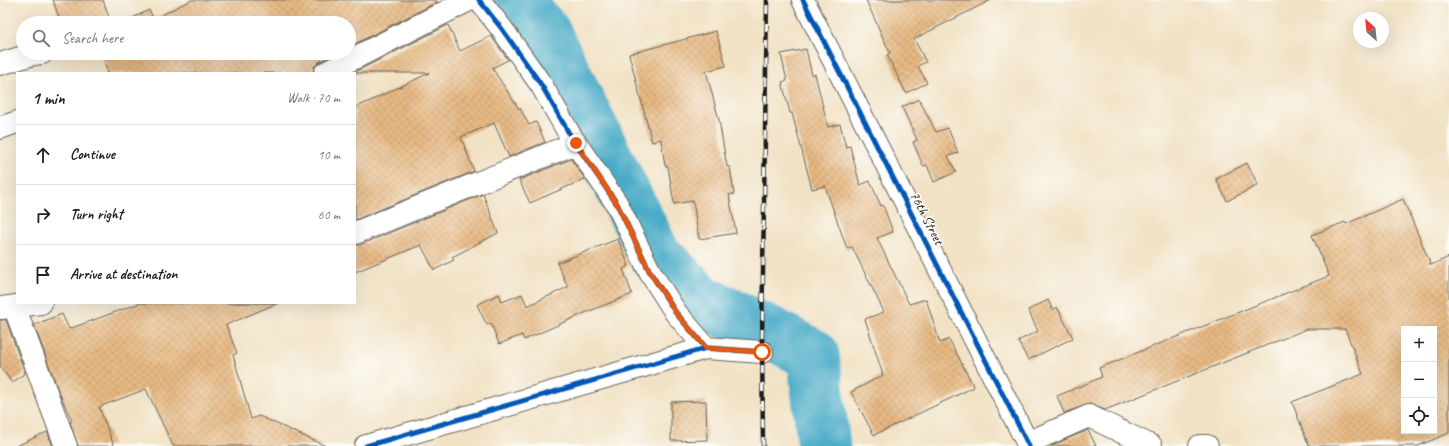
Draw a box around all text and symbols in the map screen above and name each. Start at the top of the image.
north arrow [1353,12,1389,48]
search box [16,16,356,60]
icon: search [30,27,52,49]
text: Search here [62,29,123,48]
text: 1 min [32,88,65,109]
text: Walk · 70 m [287,90,340,106]
route end [567,134,585,152]
icon: ahead [32,144,54,166]
text: Continue [70,145,115,164]
text: 10 m [318,147,340,163]
street label: 76th Street [906,189,948,249]
icon: right [32,204,54,226]
text: Turn right [70,205,123,224]
text: 60 m [318,207,340,223]
icon: arrive [32,264,54,286]
text: Arrive at destination [70,265,177,284]
map controls [1401,326,1437,434]
button: + [1401,326,1437,362]
route start [753,343,771,361]
button: − [1401,362,1437,398]
button: locate [1401,398,1437,434]

